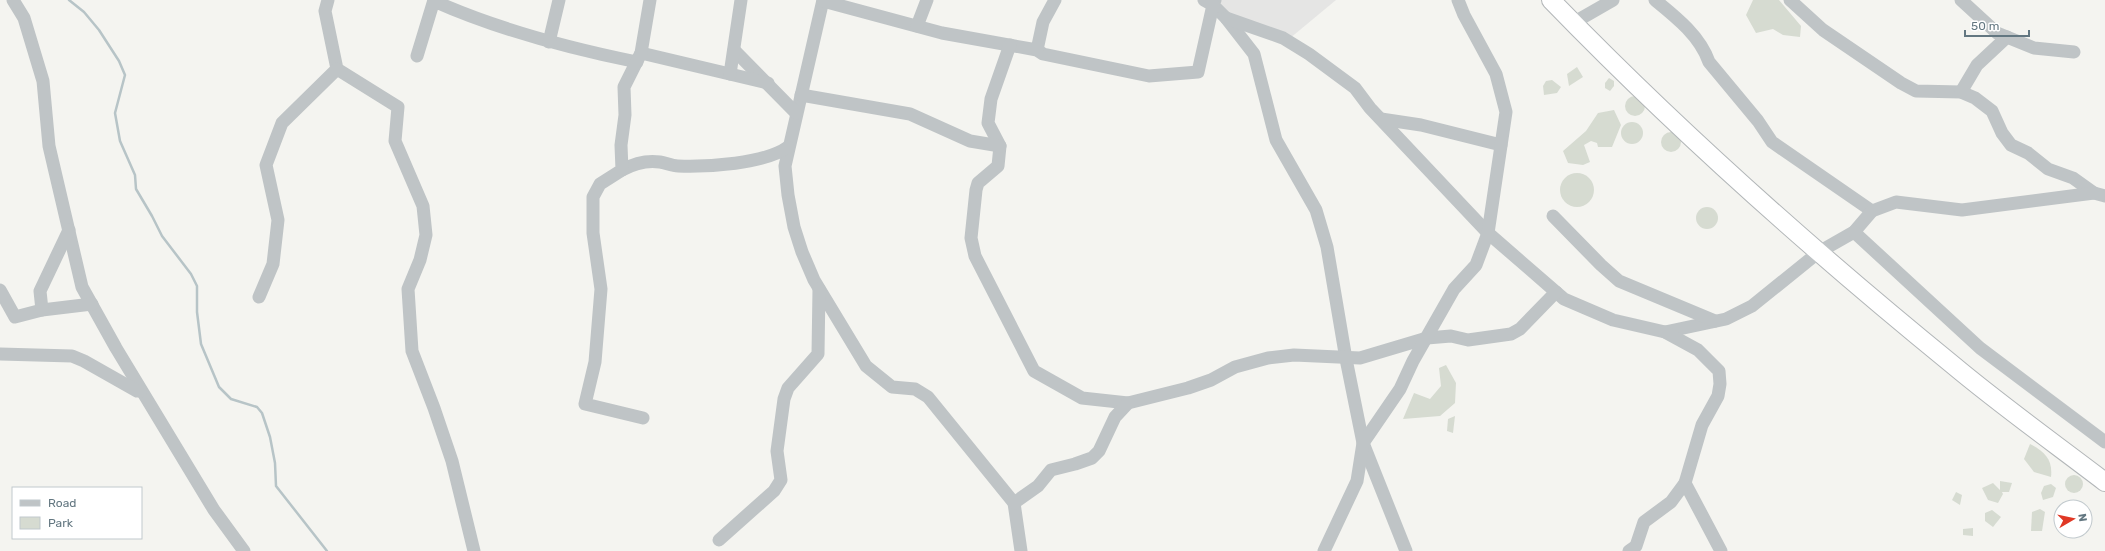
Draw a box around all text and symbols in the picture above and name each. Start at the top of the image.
scale bar [1965,12,2029,38]
text: 50 m [1971,19,1999,33]
legend [12,487,142,539]
text: Road [48,496,76,510]
north arrow [2053,499,2093,539]
text: N [2075,513,2089,523]
text: Park [48,516,74,530]

